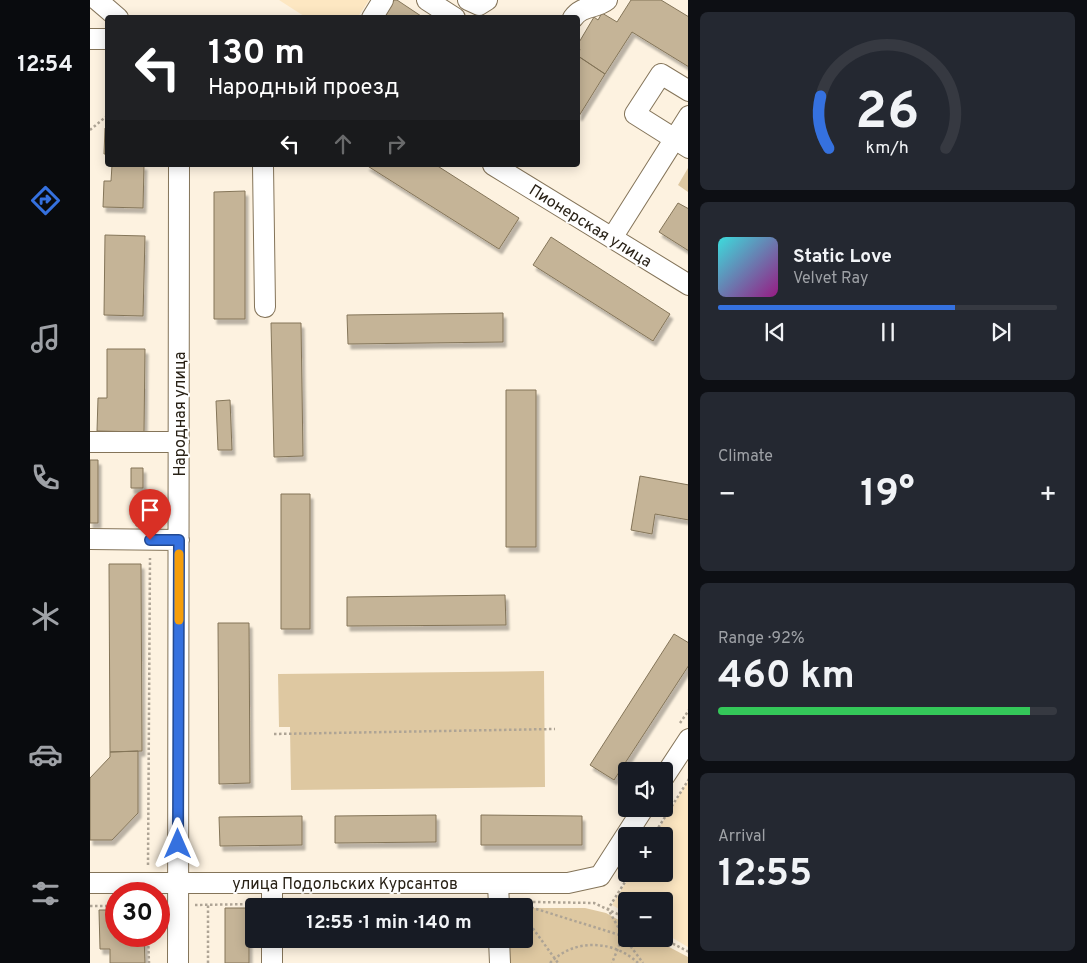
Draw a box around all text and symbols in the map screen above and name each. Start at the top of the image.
text: 130 m [208,32,305,76]
icon: left [125,35,190,100]
text: 12:54 [17,52,73,79]
text: Народный проезд [208,75,399,102]
text: 26 [856,81,919,147]
icon: left [276,130,304,158]
icon: ahead [329,130,357,158]
icon: right [382,130,410,158]
text: km/h [866,137,909,160]
street label: Пионерская улица [525,181,655,273]
icon: directions [28,183,63,218]
text: Static Love [793,245,892,269]
text: Velvet Ray [793,269,868,289]
icon: previous [761,318,789,346]
icon: pause [874,318,902,346]
icon: next [987,318,1015,346]
icon: music [28,321,63,356]
street label: Народная улица [171,352,191,476]
text: Climate [718,447,773,467]
icon: phone [28,460,63,495]
text: 19° [860,471,915,520]
text: − [718,478,736,514]
text: + [1039,478,1057,514]
pin [129,489,171,540]
icon: arrive [136,496,164,524]
icon: climate [28,599,63,634]
text: Range · 92% [718,629,805,649]
text: 460 km [718,653,855,702]
icon: car [28,737,63,772]
map controls [618,762,673,947]
button: sound [618,762,673,817]
position arrow [151,817,203,869]
button: + [618,827,673,882]
text: Arrival [718,827,766,847]
text: 12:55 [718,851,812,900]
street label: улица Подольских Курсантов [232,875,458,895]
icon: filters [28,876,63,911]
speed limit sign: 30 [105,882,170,947]
button: − [618,892,673,947]
text: 12:55 · 1 min · 140 m [306,911,472,935]

